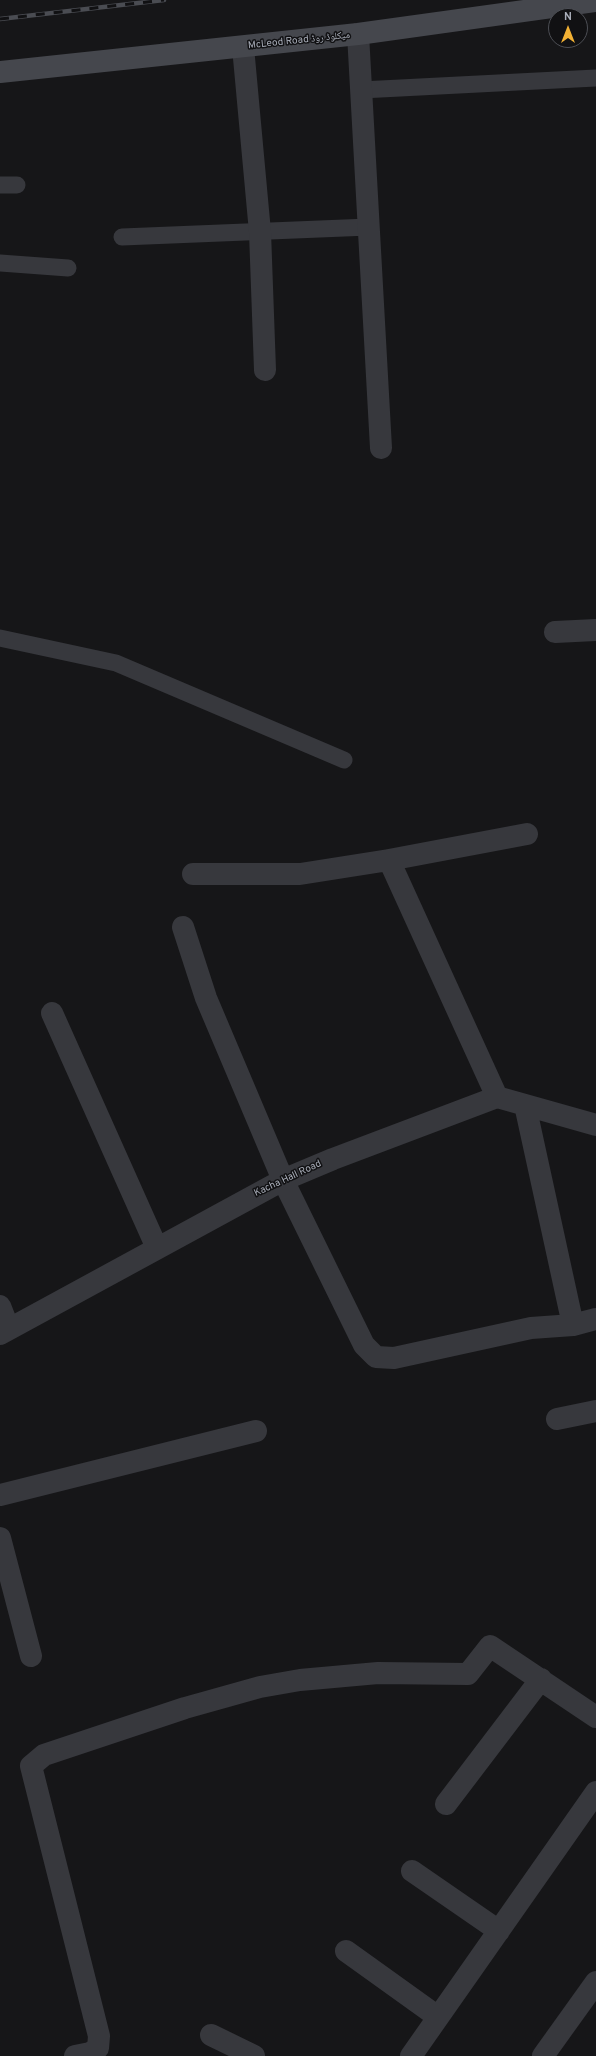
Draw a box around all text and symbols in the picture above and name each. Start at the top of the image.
north arrow [548,8,588,48]
text: N [564,10,572,24]
street label: McLeod Road میکلوڈ روڈ [247,30,351,52]
street label: Kacha Hall Road [252,1158,324,1200]

